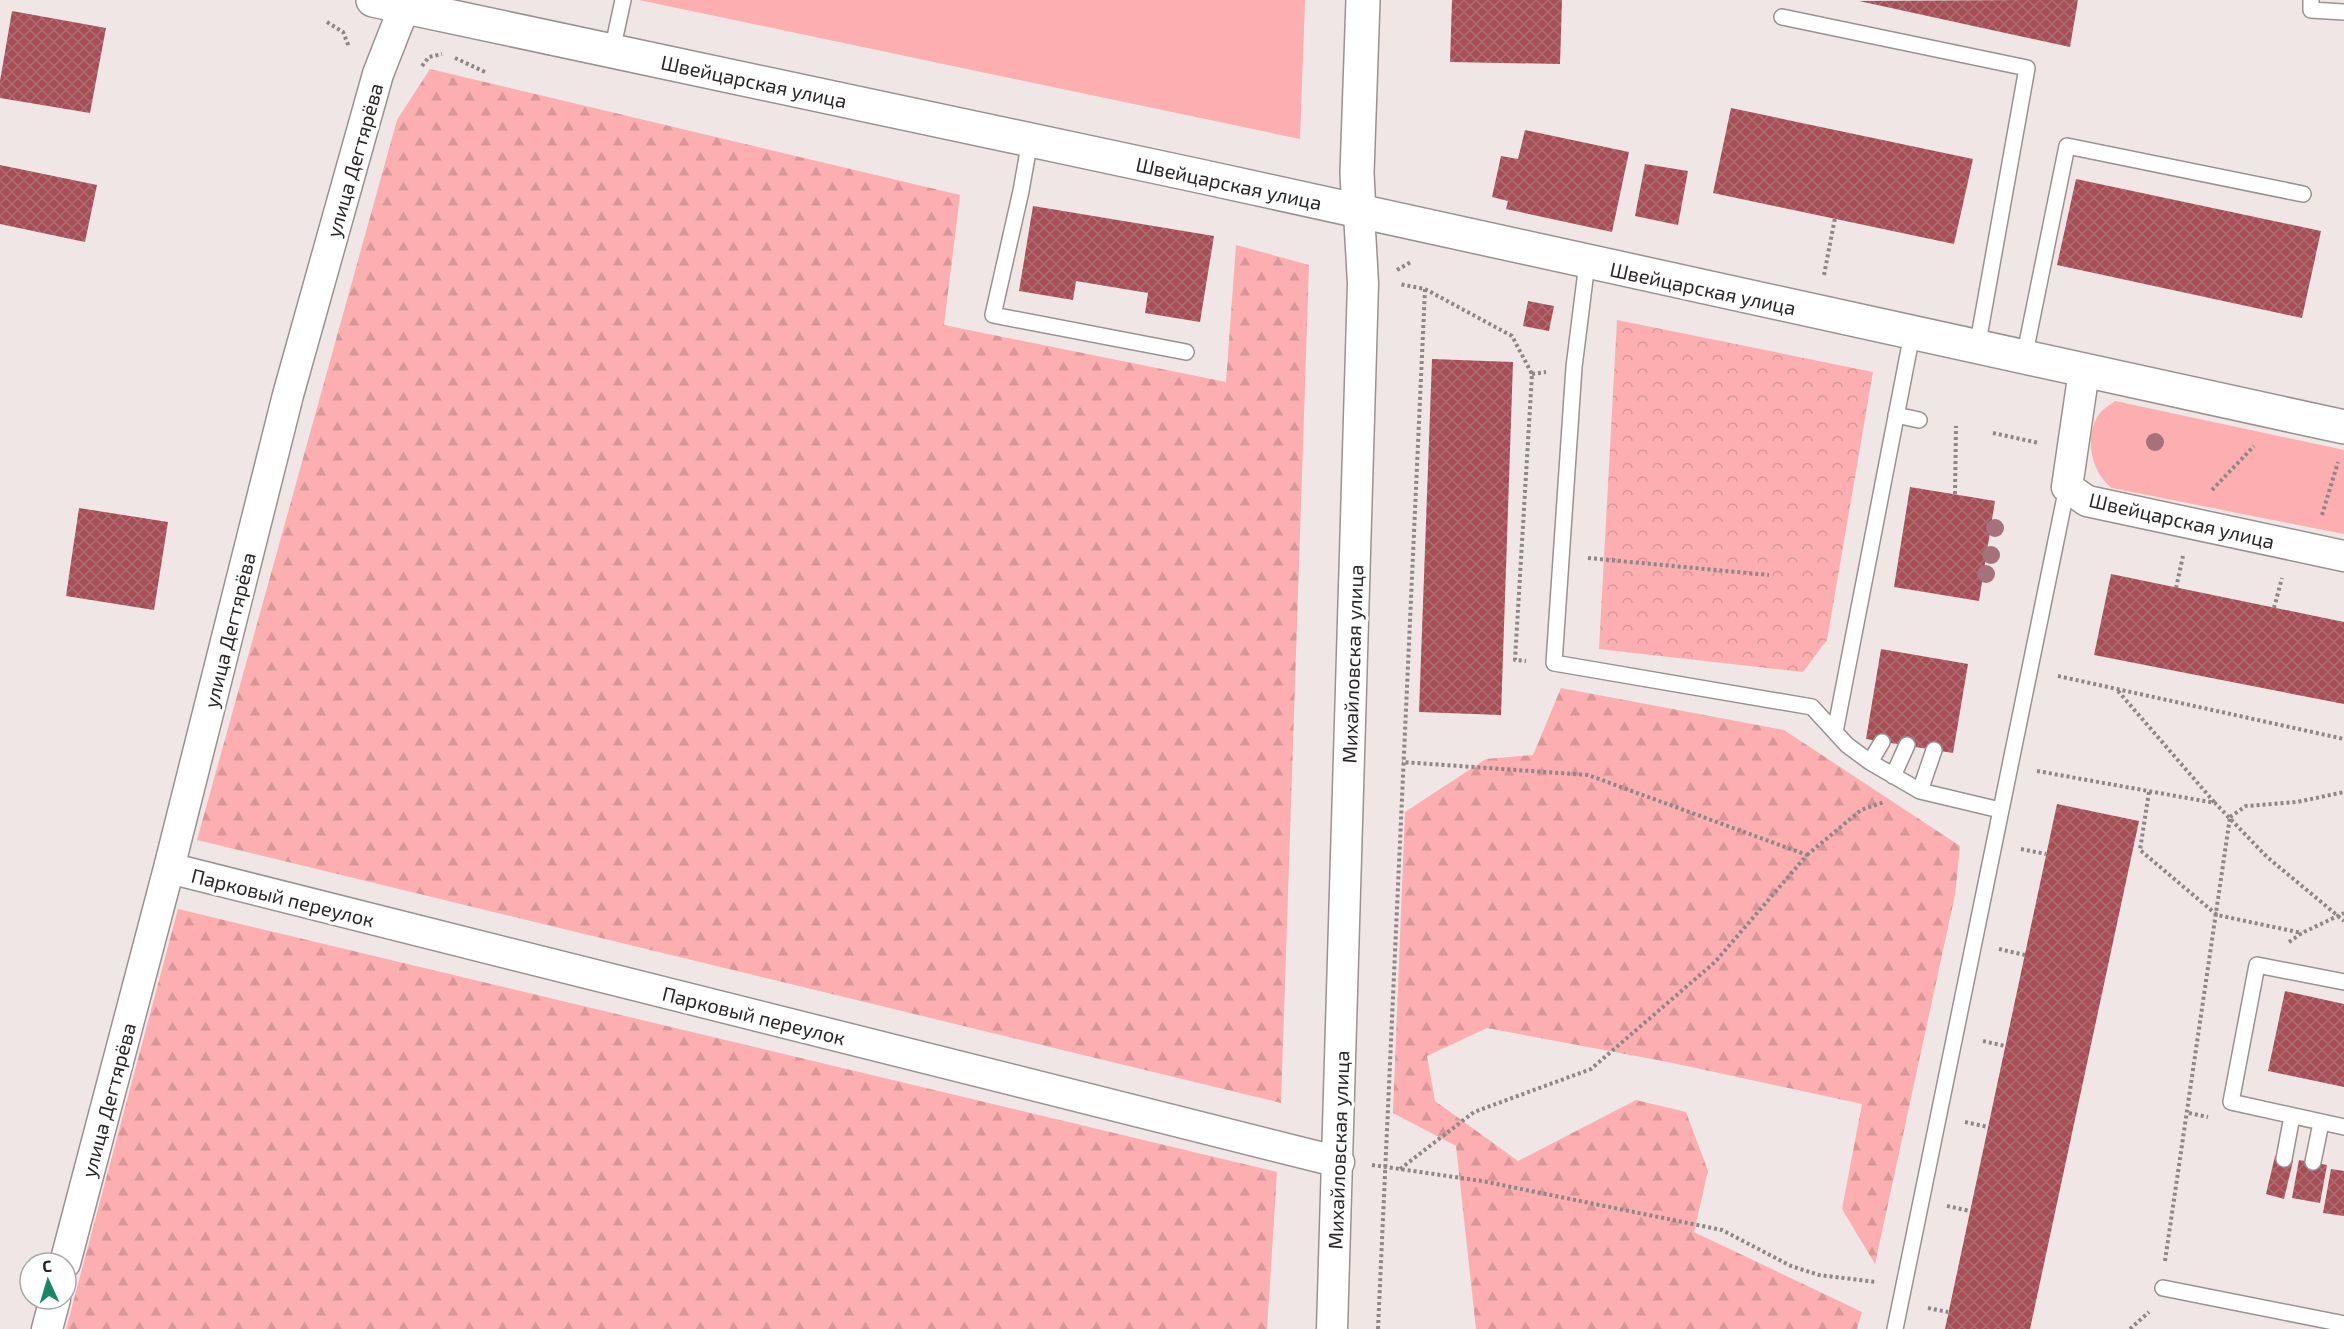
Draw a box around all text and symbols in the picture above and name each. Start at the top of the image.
street label: Швейцарская улица [659,50,849,113]
street label: улица Дегтярёва [320,80,388,240]
street label: Швейцарская улица [1134,152,1324,215]
street label: Швейцарская улица [1608,257,1798,320]
street label: Швейцарская улица [2087,487,2277,554]
street label: улица Дегтярёва [198,550,261,711]
street label: Михайловская улица [1337,564,1368,764]
street label: Парковый переулок [189,863,377,932]
street label: Парковый переулок [660,981,848,1050]
street label: улица Дегтярёва [76,1020,141,1180]
street label: Михайловская улица [1323,1050,1354,1250]
north arrow [18,1251,78,1311]
text: С [42,1256,52,1275]

